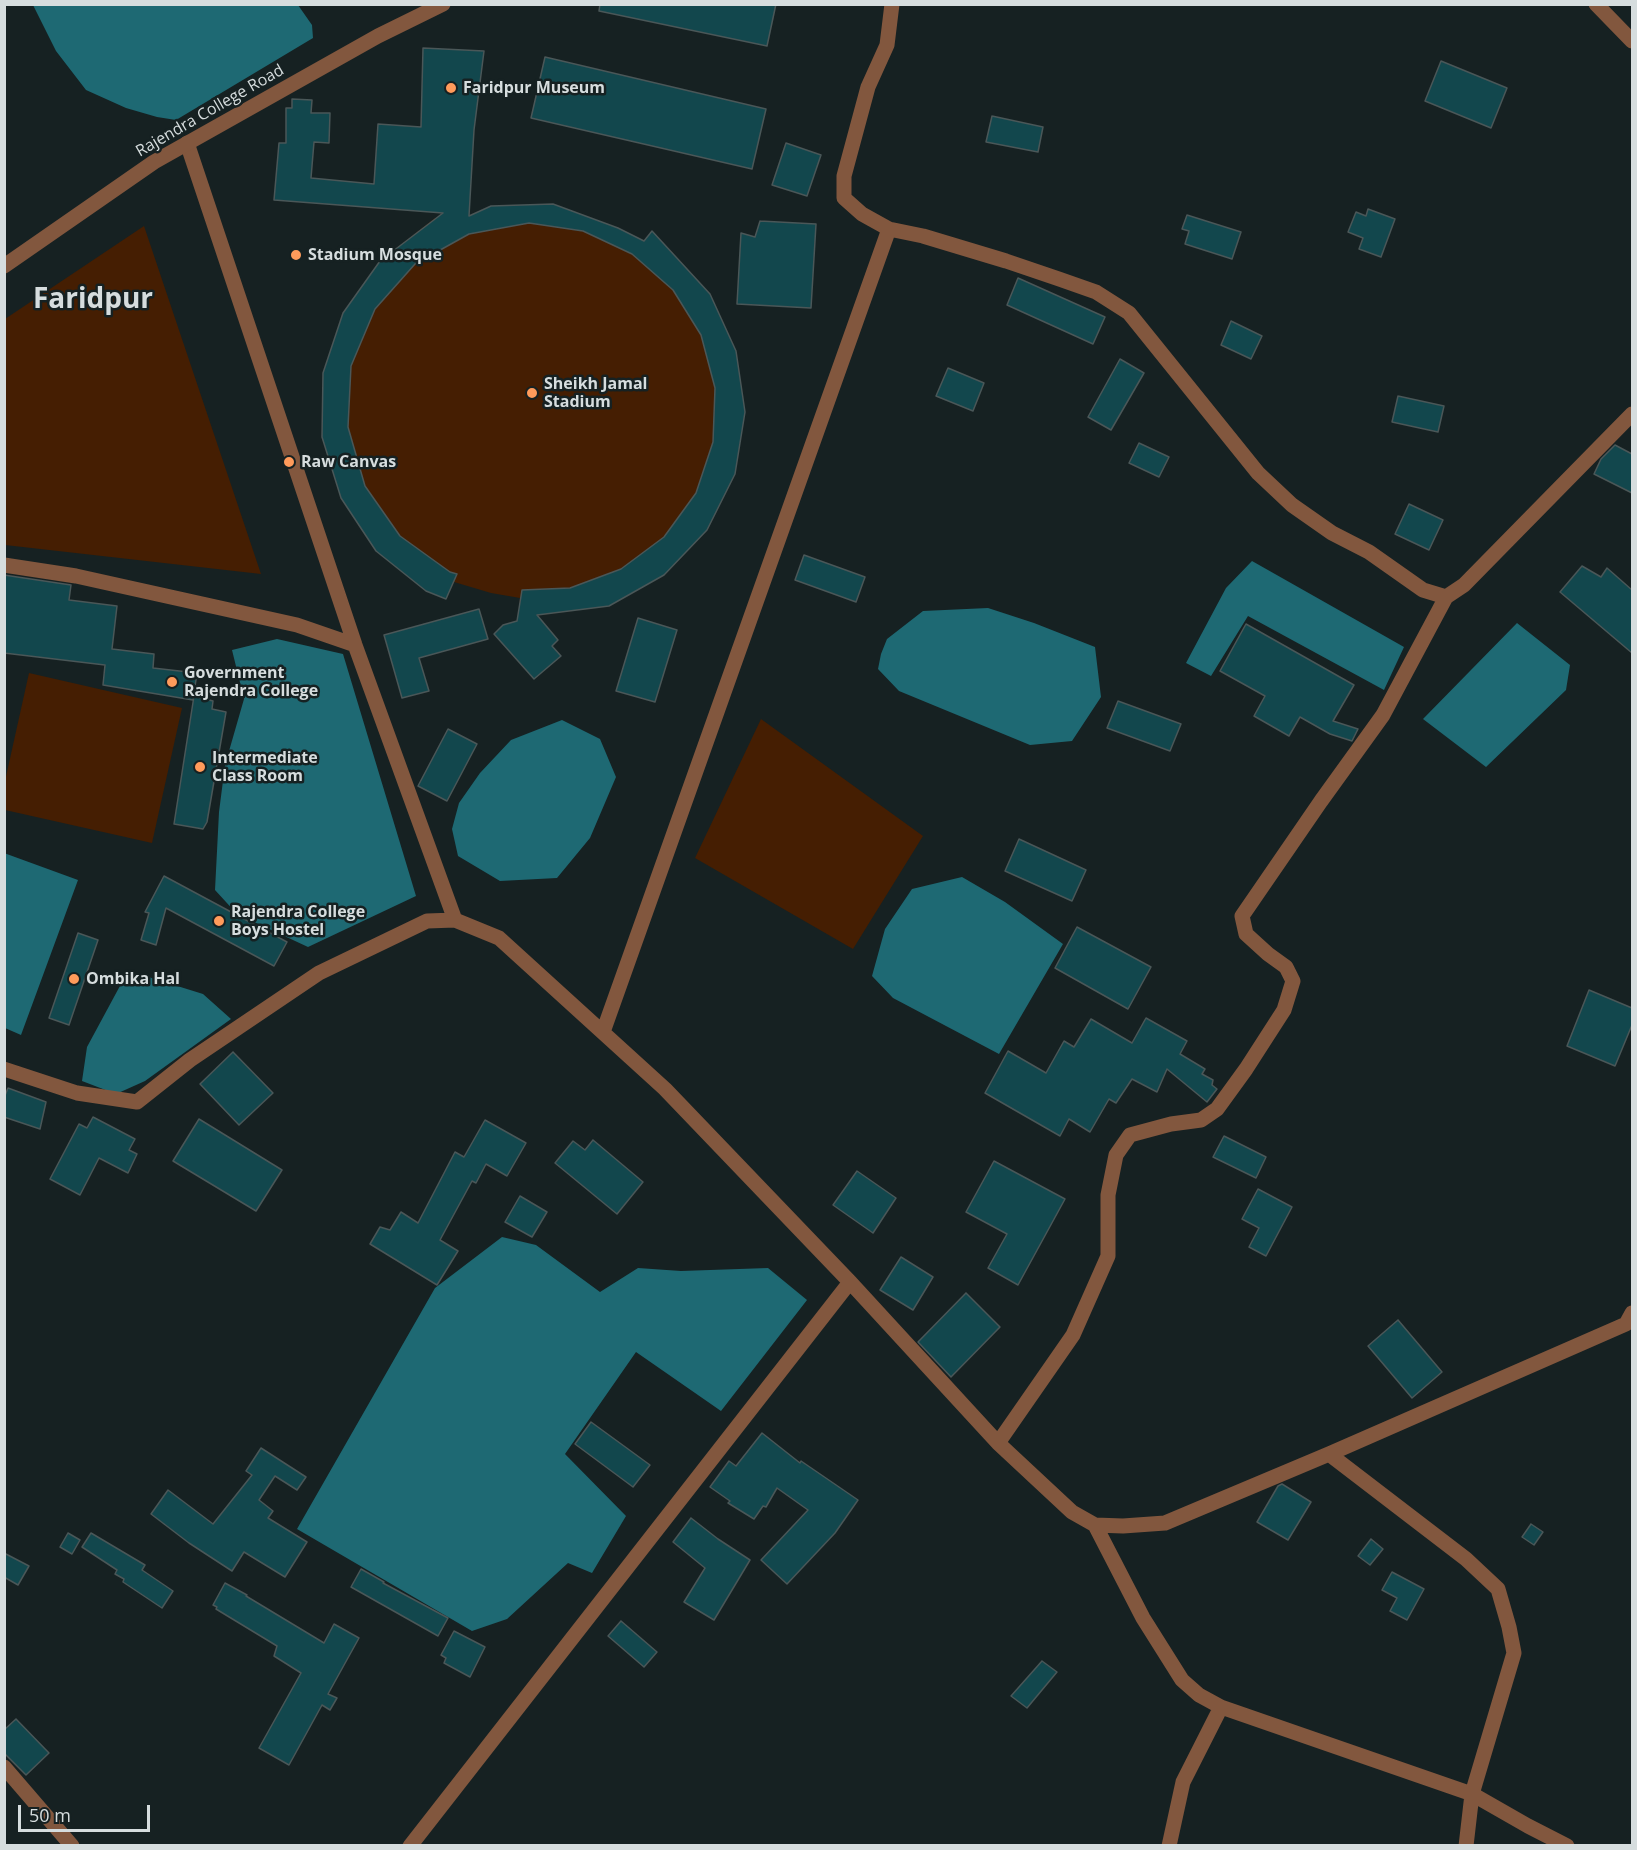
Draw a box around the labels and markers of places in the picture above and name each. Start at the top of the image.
place label: Faridpur Museum [463,78,605,98]
marker: Faridpur Museum [444,81,458,95]
place label: Stadium Mosque [308,245,442,265]
marker: Stadium Mosque [289,248,303,262]
place label: Sheikh Jamal Stadium [544,374,647,412]
marker: Sheikh Jamal Stadium [525,386,539,400]
place label: Raw Canvas [301,452,396,472]
marker: Raw Canvas [282,455,296,469]
place label: Government Rajendra College [184,663,318,701]
marker: Government Rajendra College [165,675,179,689]
place label: Intermediate Class Room [212,748,318,786]
marker: Intermediate Class Room [193,760,207,774]
place label: Rajendra College Boys Hostel [231,902,365,940]
marker: Rajendra College Boys Hostel [212,914,226,928]
place label: Ombika Hal [86,969,180,989]
marker: Ombika Hal [67,972,81,986]

